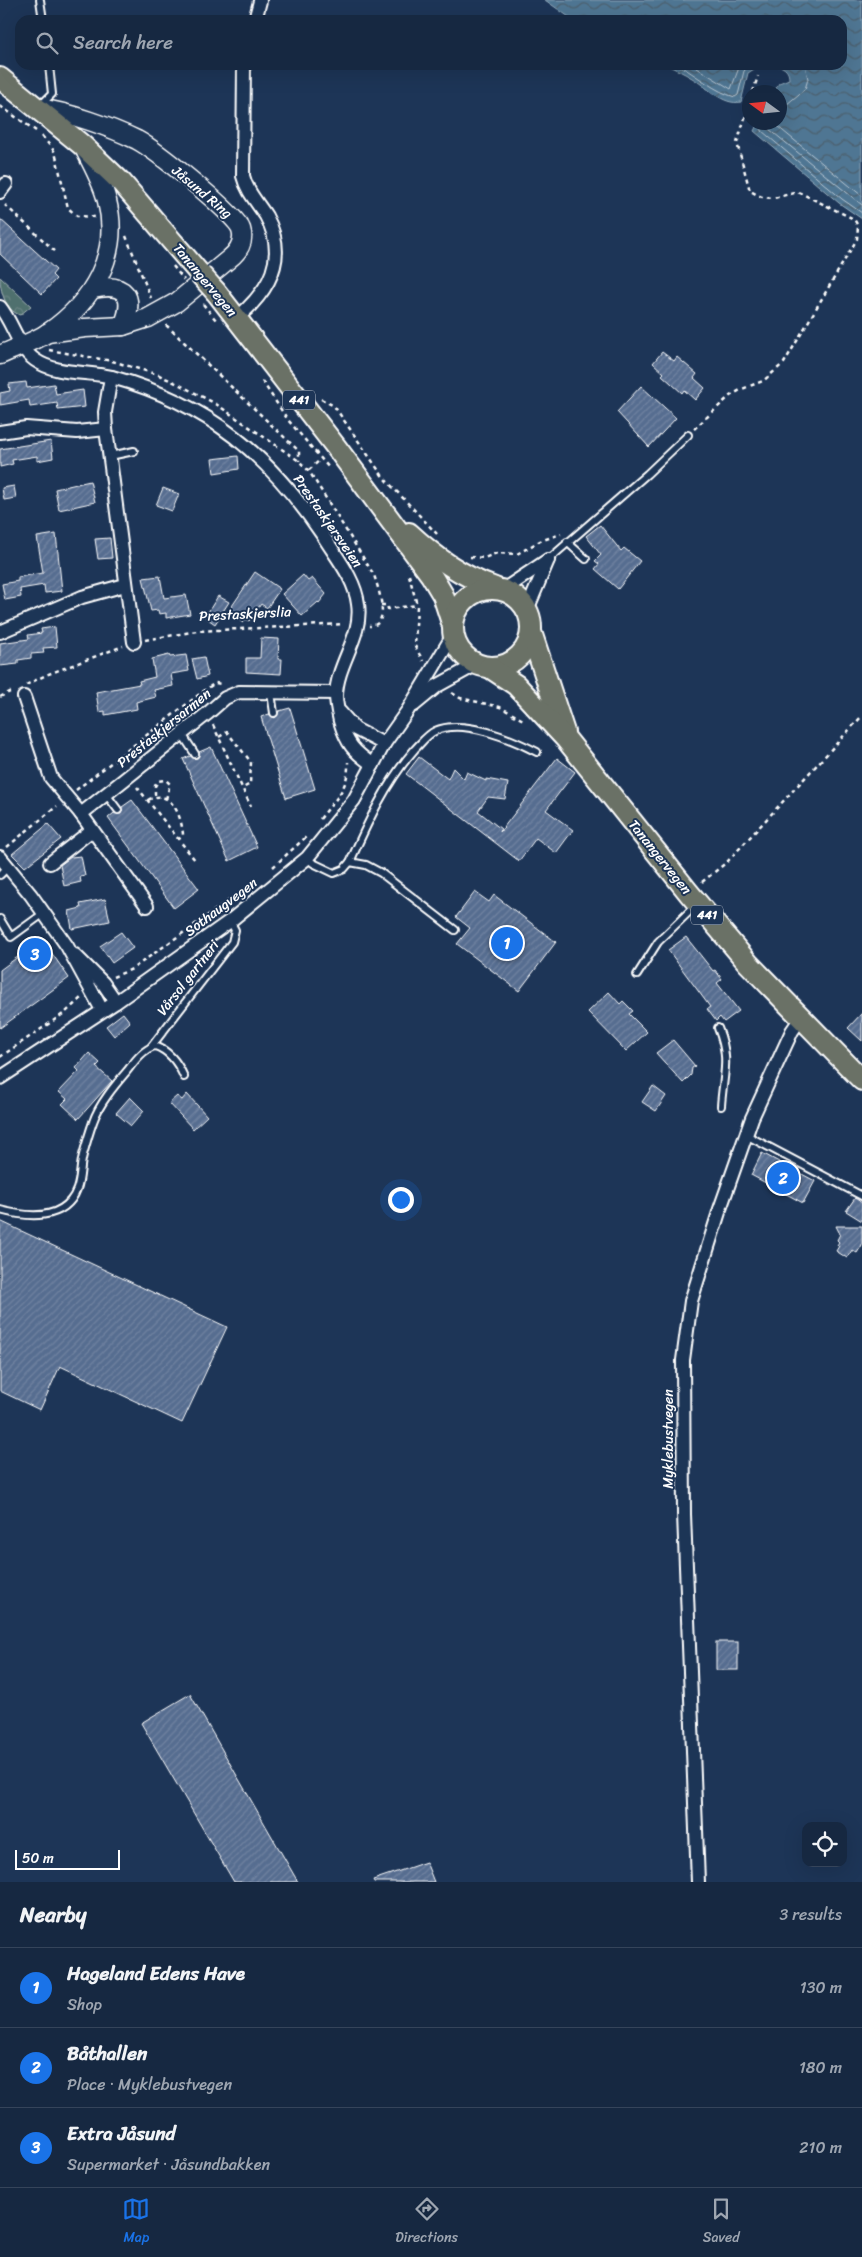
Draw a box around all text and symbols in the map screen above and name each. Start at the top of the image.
search box [15,15,847,70]
text: Search here [73,26,173,59]
icon: search [33,29,61,57]
north arrow [742,85,787,130]
street label: Jåsund Ring [165,158,238,225]
street label: Tanangervegen [166,237,244,323]
road number: 441 [283,390,315,410]
street label: Prestaskjersveien [286,469,370,573]
street label: Prestaskjerslia [198,599,293,629]
street label: Prestaskjersarmen [111,682,217,774]
street label: Tanangervegen [622,814,699,900]
street label: Sothaugvegen [179,871,263,943]
road number: 441 [691,906,723,924]
pin: 1 [491,924,523,962]
street label: Vårsol gartneri [150,934,226,1021]
pin: 3 [19,935,51,973]
pin: 2 [767,1159,799,1197]
your location [388,1187,414,1213]
street label: Myklebustvegen [656,1389,681,1489]
map controls [802,1822,847,1867]
button: locate [802,1822,847,1867]
text: 50 m [22,1846,54,1871]
scale bar [15,1847,120,1870]
text: Nearby [20,1896,86,1934]
text: 3 results [779,1900,842,1929]
text: Hageland Edens Have [67,1957,245,1990]
text: 1 [33,1973,39,2002]
text: 130 m [800,1973,842,2002]
text: Shop [67,1990,102,2019]
text: Båthallen [67,2037,147,2070]
text: 2 [31,2053,41,2082]
text: 180 m [799,2053,842,2082]
text: Place · Myklebustvegen [67,2070,232,2099]
text: Extra Jåsund [67,2117,175,2150]
text: 3 [32,2133,40,2162]
text: 210 m [799,2133,842,2162]
text: Supermarket · Jåsundbakken [67,2150,270,2179]
tab: Map [122,2195,150,2250]
tab: Directions [395,2195,458,2250]
tab: Saved [703,2195,740,2250]

